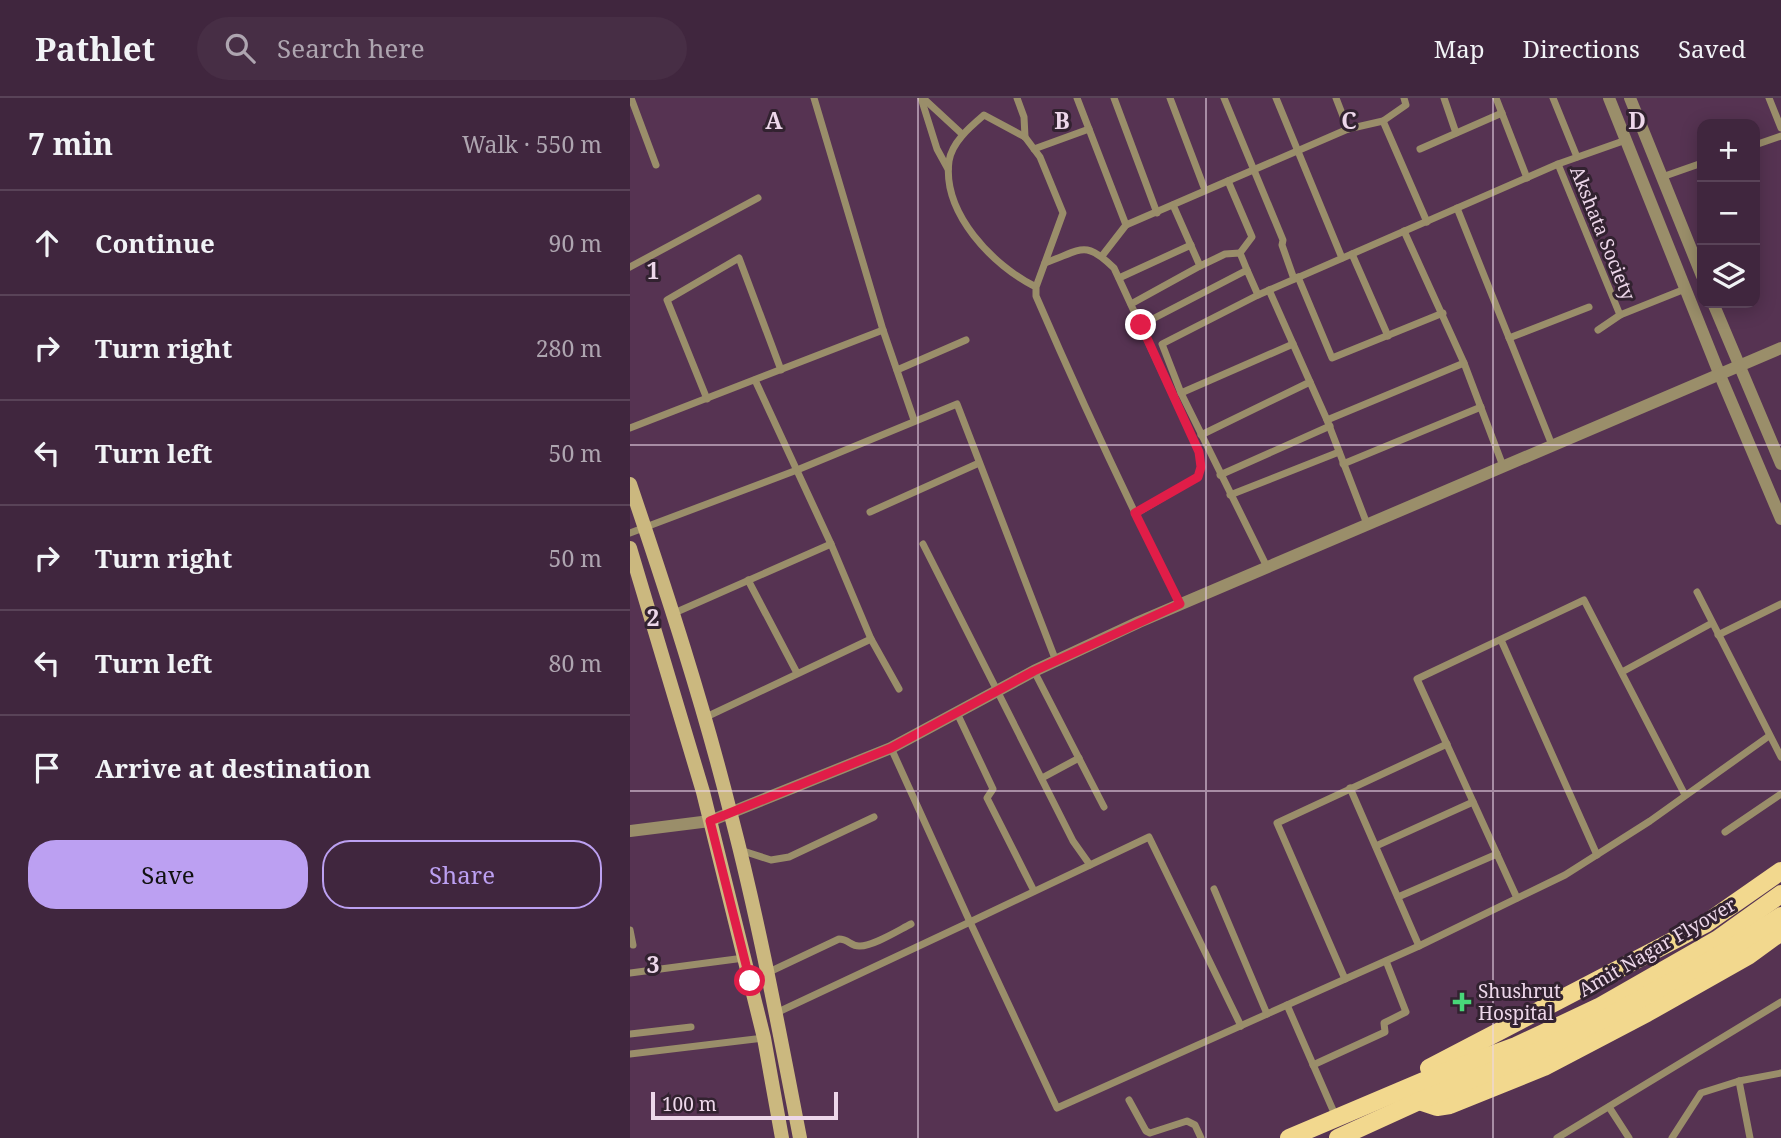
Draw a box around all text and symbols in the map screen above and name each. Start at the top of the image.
search box [197,17,687,80]
text: Pathlet [35,26,155,71]
icon: search [221,29,259,67]
text: Search here [277,30,425,66]
text: Map [1434,32,1485,65]
text: Directions [1523,32,1640,65]
text: Saved [1678,32,1746,65]
text: A [765,104,783,136]
text: B [1054,104,1070,136]
text: C [1341,104,1357,136]
text: D [1628,104,1646,136]
map controls [1697,119,1760,308]
button: + [1697,119,1760,182]
text: 7 min [28,123,113,164]
text: Walk · 550 m [462,128,602,160]
street label: Akshata Society [1564,162,1642,304]
button: − [1697,182,1760,245]
icon: ahead [28,224,66,262]
text: Continue [95,225,215,261]
text: 90 m [549,227,602,259]
button: layers [1697,245,1760,308]
text: 1 [647,254,660,286]
route end [1125,309,1156,340]
icon: right [28,329,66,367]
text: Turn right [95,330,232,366]
text: 280 m [536,332,602,364]
icon: left [28,434,66,472]
text: Turn left [95,435,212,471]
text: 50 m [549,437,602,469]
icon: right [28,539,66,577]
text: Turn right [95,540,232,576]
text: 50 m [549,542,602,574]
text: 2 [647,601,660,633]
icon: left [28,644,66,682]
text: Turn left [95,645,212,681]
text: 80 m [549,647,602,679]
icon: arrive [28,749,66,787]
text: Arrive at destination [95,750,371,786]
button: Save [28,840,308,909]
button: Share [322,840,602,909]
street label: Amit Nagar Flyover [1573,891,1741,1003]
text: 3 [647,948,660,980]
route start [734,965,765,996]
place label: Shushrut Hospital [1478,978,1561,1026]
marker: Shushrut Hospital [1452,992,1472,1012]
scale bar [651,1089,838,1121]
text: 100 m [662,1091,717,1117]

